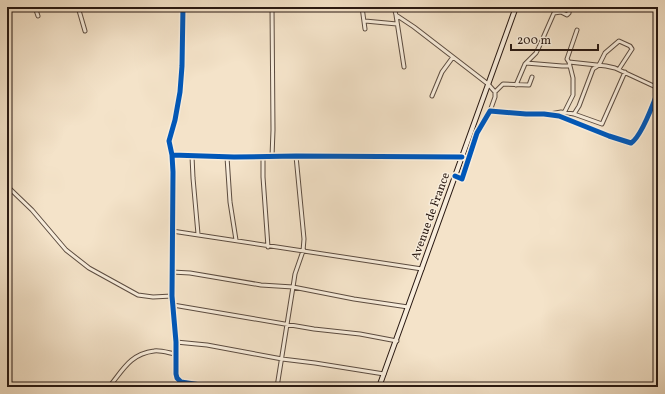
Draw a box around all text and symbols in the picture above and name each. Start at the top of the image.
scale bar [511,26,598,52]
text: 200 m [517,33,551,49]
street label: Avenue de France [408,170,454,262]

